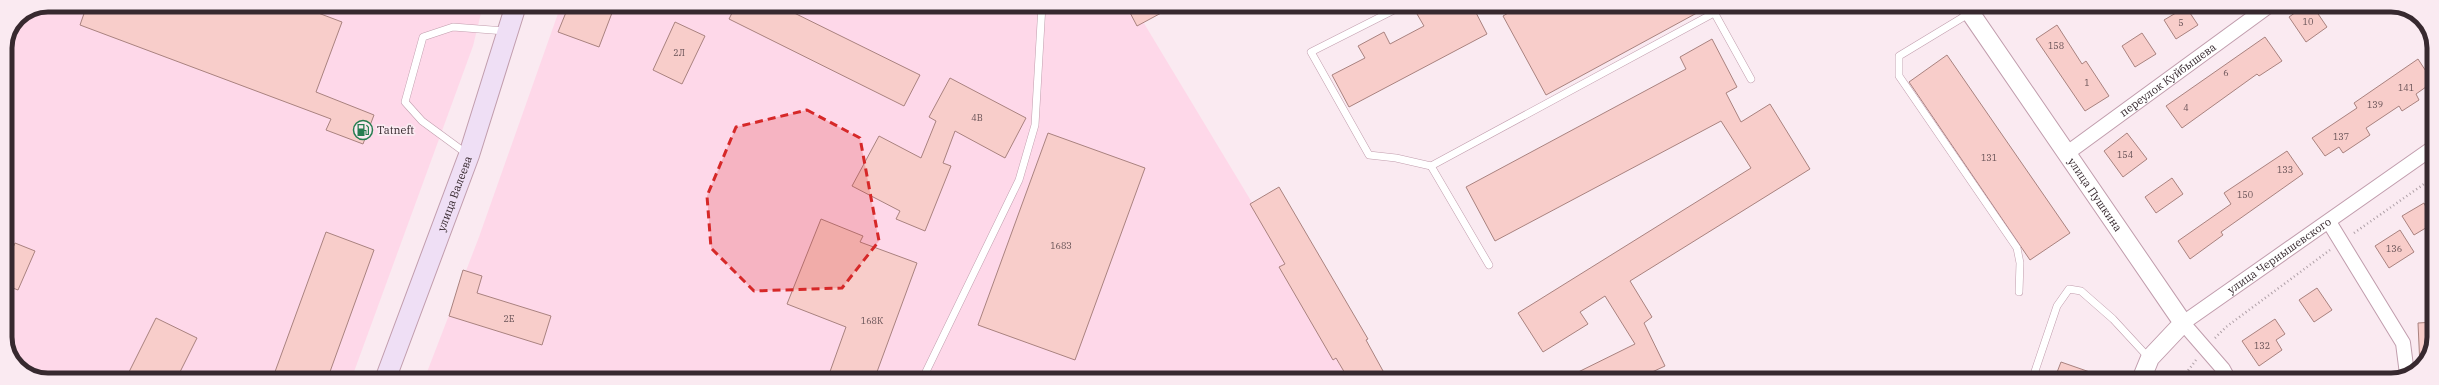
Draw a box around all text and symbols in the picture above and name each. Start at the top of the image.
house number: 10 [2303,16,2313,27]
house number: 5 [2178,17,2184,28]
house number: 158 [2048,40,2064,51]
street label: переулок Куйбышева [2117,40,2219,120]
house number: 2Л [673,47,685,58]
house number: 6 [2223,67,2229,78]
house number: 1 [2084,77,2090,88]
house number: 141 [2398,82,2414,93]
house number: 139 [2367,99,2383,110]
house number: 4 [2183,102,2189,113]
house number: 4В [971,112,983,123]
fuel station icon: Tatneft [352,119,374,141]
place label: Tatneft [377,123,414,137]
house number: 137 [2333,131,2349,142]
house number: 154 [2117,149,2133,160]
house number: 131 [1981,152,1997,163]
street label: улица Валеева [434,154,475,233]
street label: улица Пушкина [2065,155,2125,234]
house number: 133 [2277,164,2293,175]
house number: 150 [2237,189,2253,200]
street label: улица Чернышевского [2225,214,2334,297]
house number: 168З [1050,240,1072,251]
house number: 136 [2386,243,2402,254]
house number: 2Е [503,313,515,324]
house number: 168К [861,315,884,326]
house number: 132 [2254,340,2270,351]

